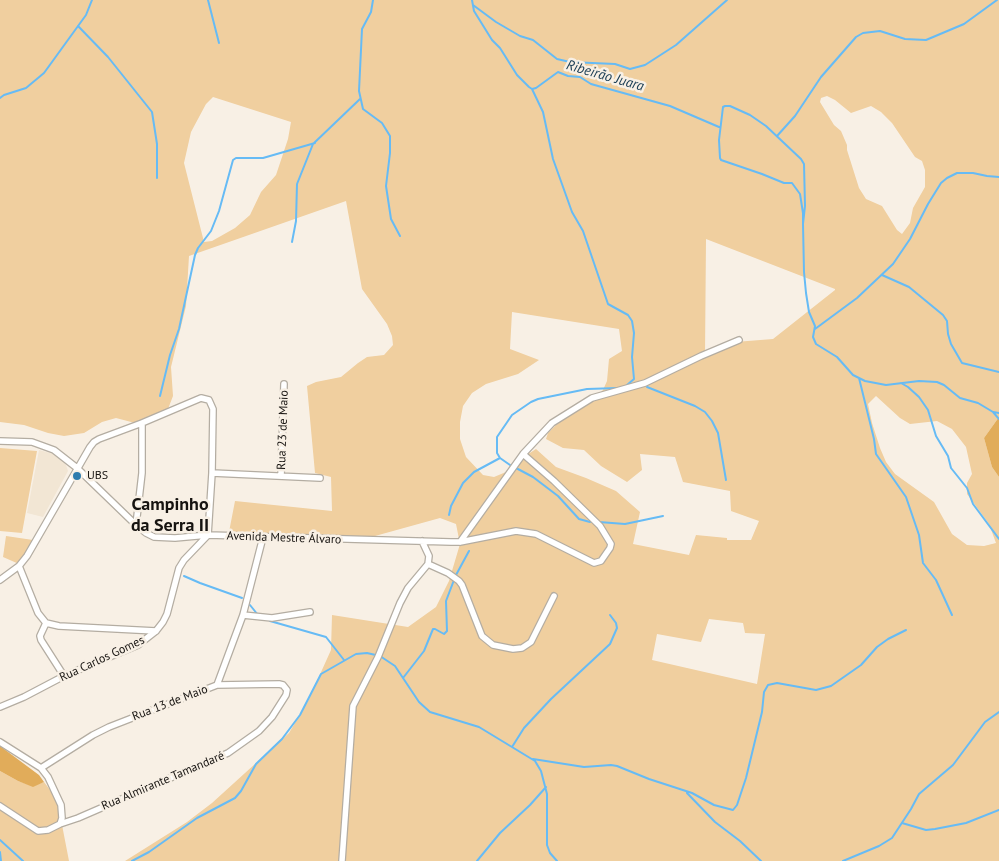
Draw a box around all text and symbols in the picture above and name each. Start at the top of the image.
water label: Ribeirão Juara [564,57,646,95]
street label: Rua 23 de Maio [274,390,292,470]
place label: UBS [87,469,108,483]
marker: UBS [71,470,83,482]
district label: Campinho da Serra II [131,494,209,536]
street label: Avenida Mestre Álvaro [226,529,342,547]
street label: Rua Carlos Gomes [57,633,147,685]
street label: Rua 13 de Maio [130,682,210,724]
street label: Rua Almirante Tamandaré [99,749,227,813]

